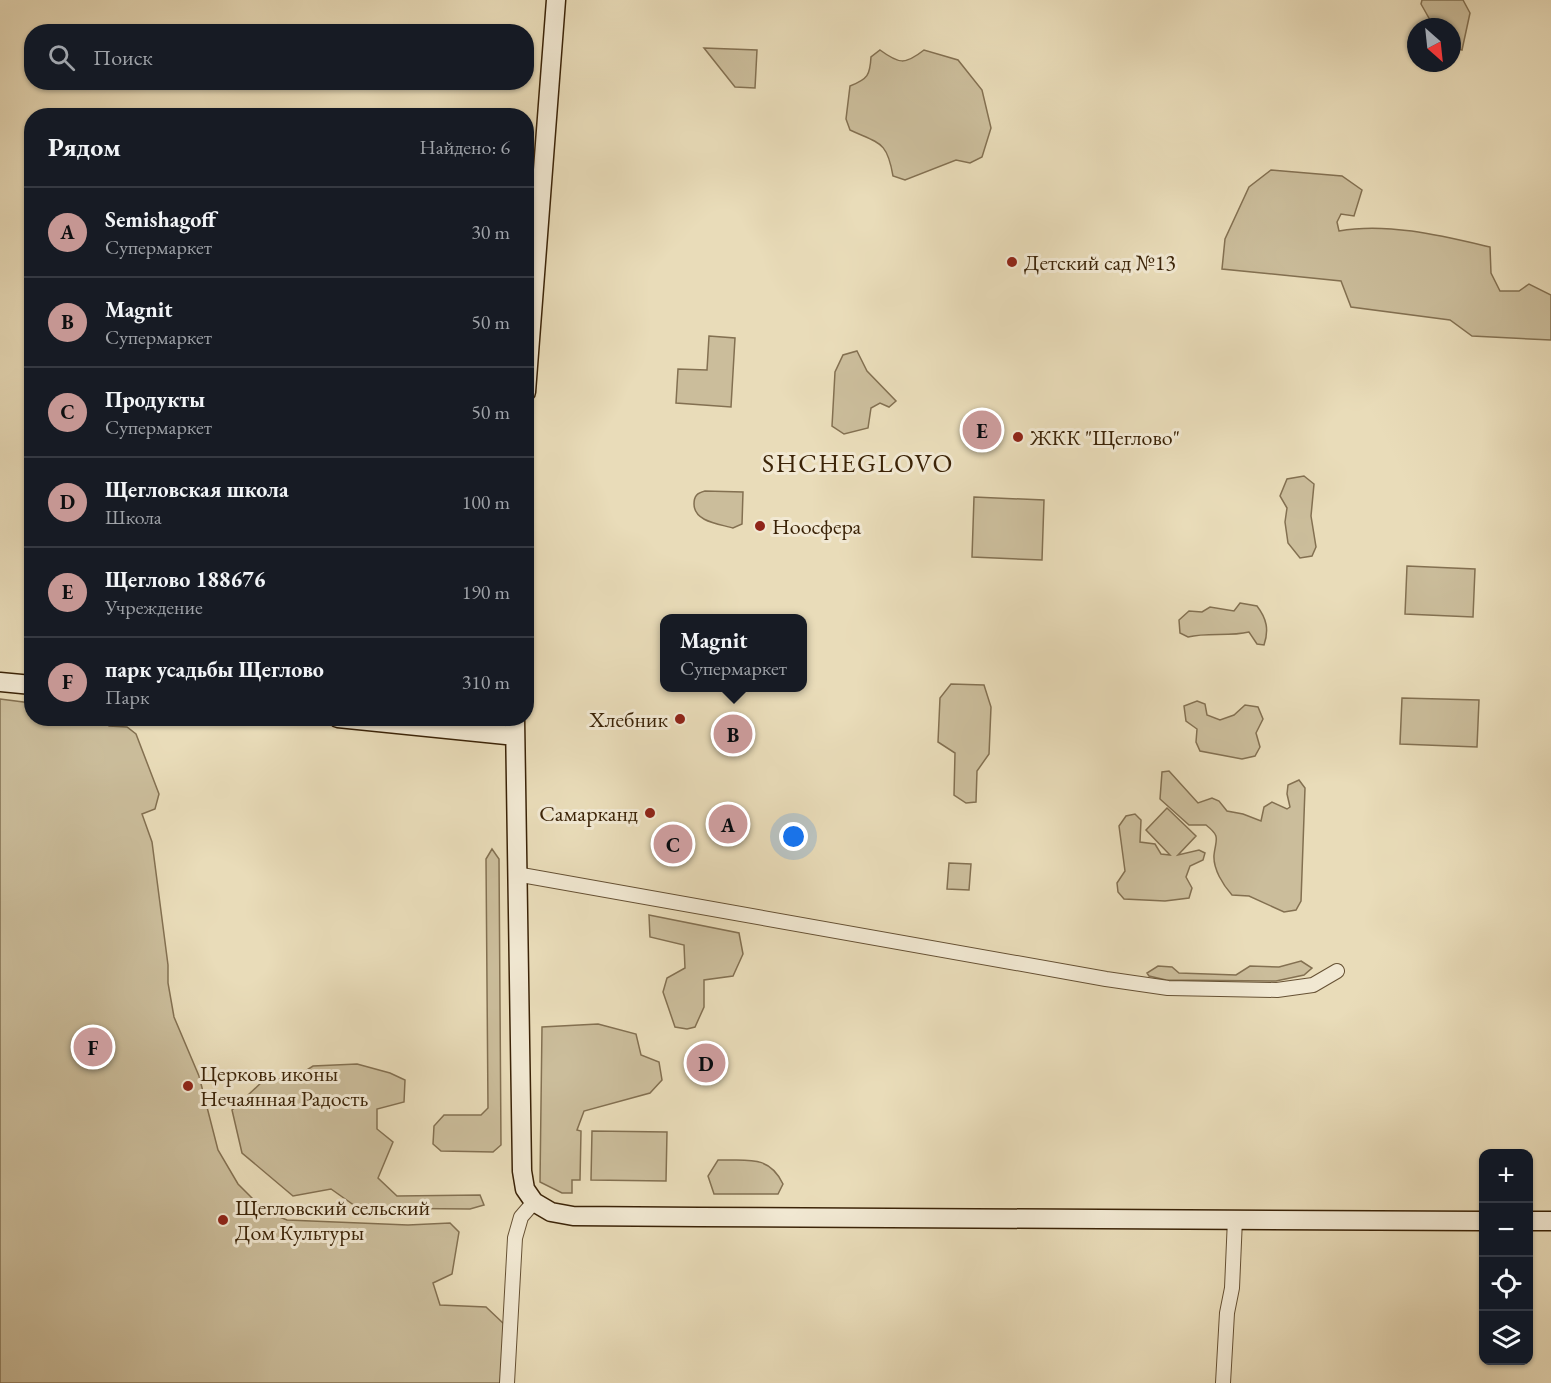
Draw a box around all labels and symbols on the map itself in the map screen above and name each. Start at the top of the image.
north arrow [1407,18,1461,72]
place label: Детский сад №13 [1024,248,1176,277]
marker: Детский сад №13 [1005,255,1019,269]
pin: E [962,408,1002,452]
place label: ЖКК "Щеглово" [1029,423,1180,452]
marker: ЖКК "Щеглово" [1011,430,1025,444]
district label: SHCHEGLOVO [762,446,954,480]
place label: Ноосфера [772,512,862,541]
marker: Ноосфера [753,519,767,533]
place label: Хлебник [588,705,668,734]
marker: Хлебник [673,712,687,726]
pin: B [714,712,752,756]
place label: Самарканд [539,799,638,828]
pin: A [708,802,748,846]
marker: Самарканд [643,806,657,820]
pin: C [654,822,692,866]
your location [779,822,808,851]
pin: F [74,1024,112,1070]
pin: D [686,1040,726,1086]
place label: Церковь иконы Нечаянная Радость [200,1059,369,1113]
marker: Церковь иконы Нечаянная Радость [181,1079,195,1093]
place label: Щегловский сельский Дом Культуры [235,1193,431,1247]
marker: Щегловский сельский Дом Культуры [216,1213,230,1227]

